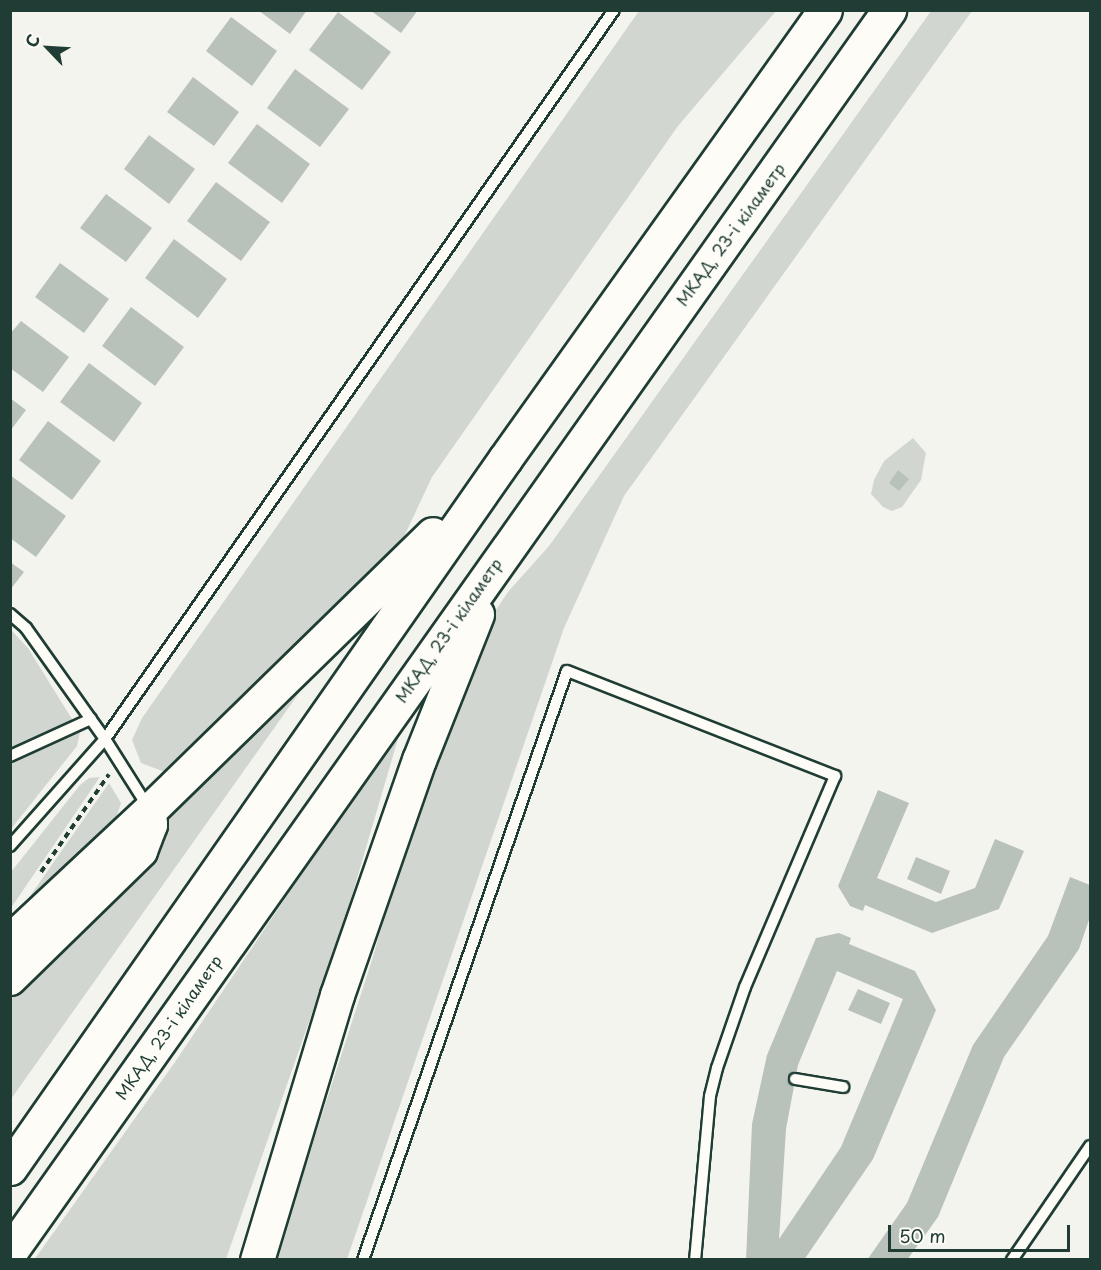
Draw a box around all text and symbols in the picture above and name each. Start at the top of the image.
north arrow [18,18,78,78]
text: С [18,30,45,51]
street label: МКАД, 23-і кіламетр [672,159,788,309]
street label: МКАД, 23-і кіламетр [391,554,505,706]
street label: МКАД, 23-і кіламетр [111,951,225,1103]
scale bar [891,1213,1072,1251]
text: 50 m [899,1222,946,1249]

